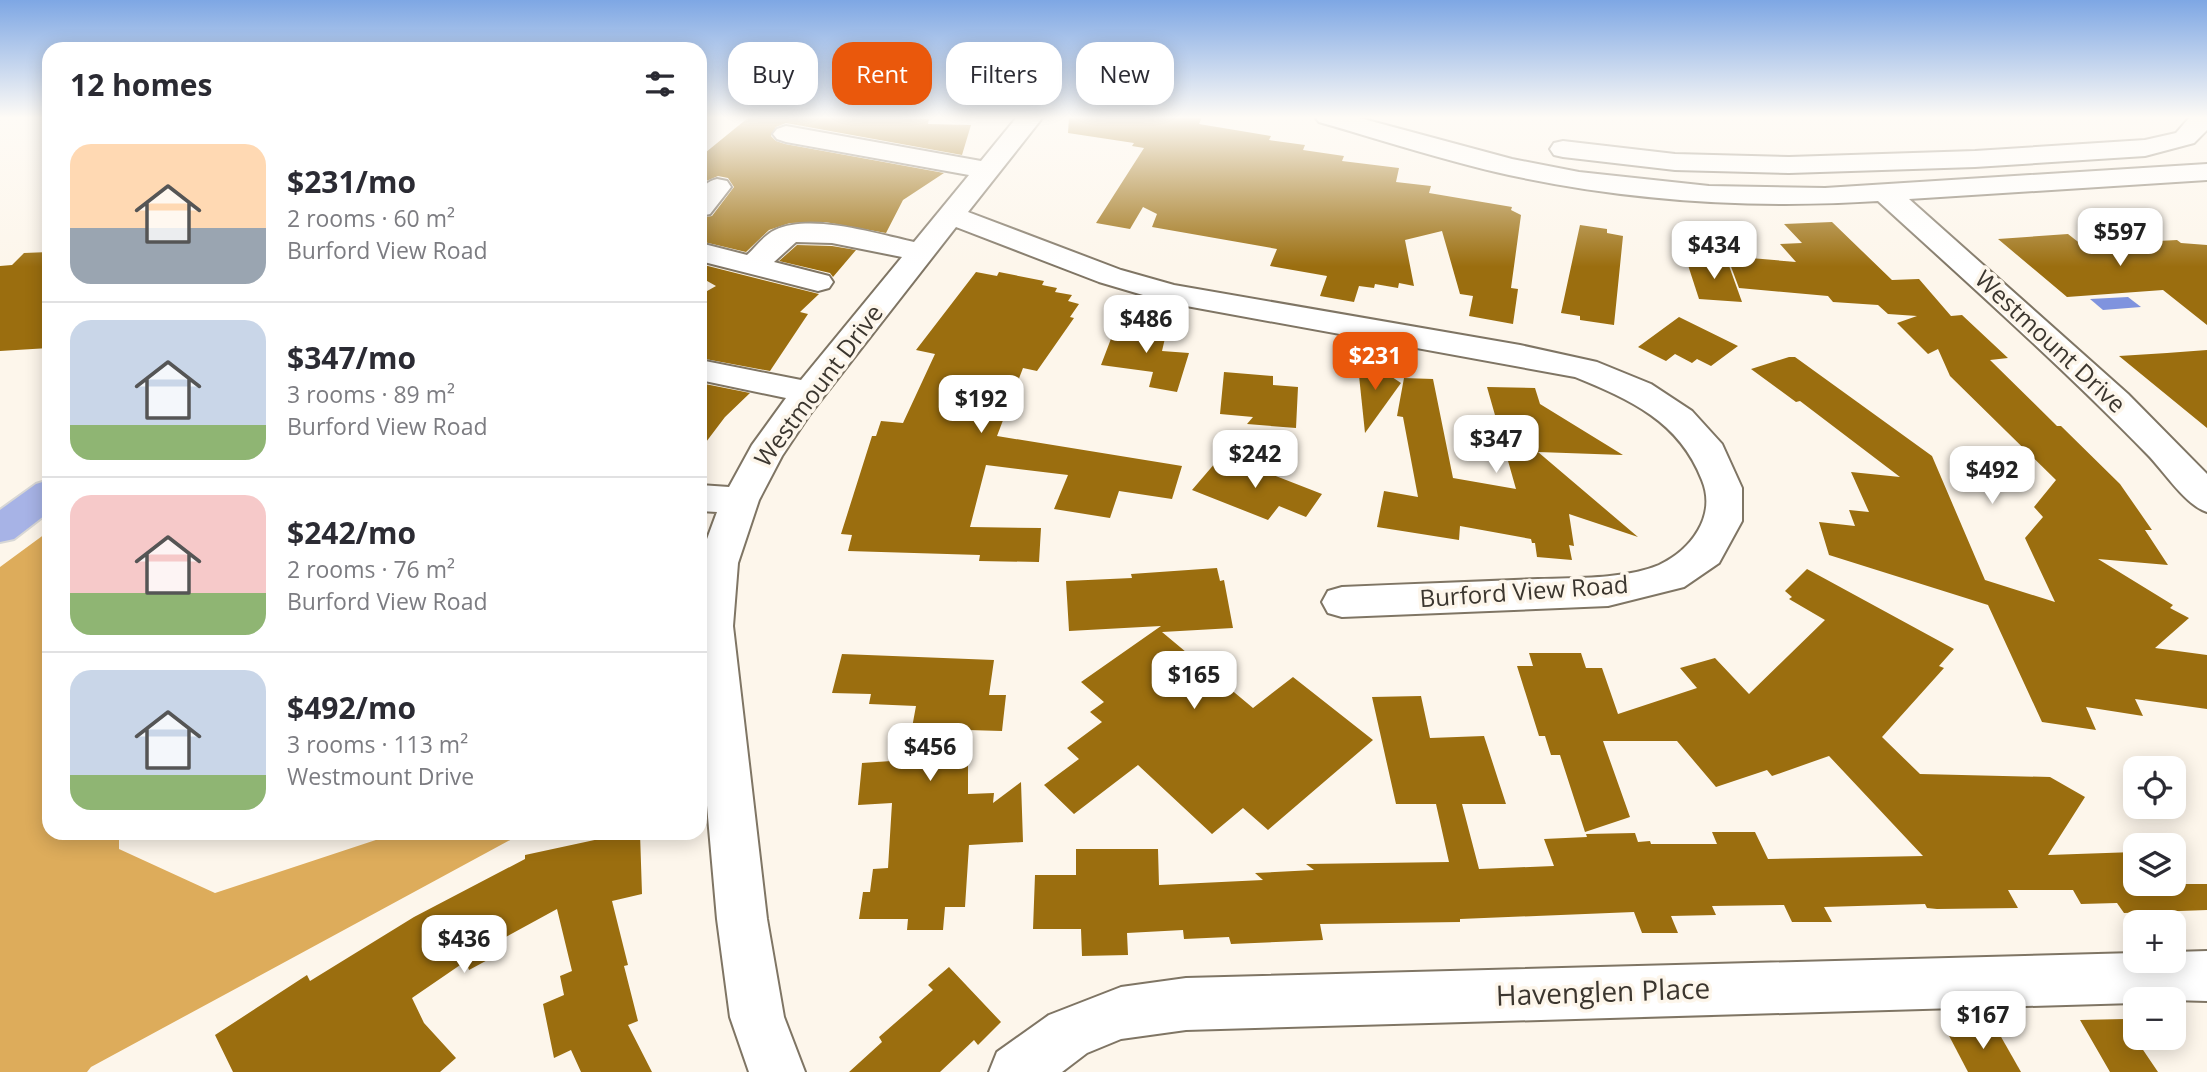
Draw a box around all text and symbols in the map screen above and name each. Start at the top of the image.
chip: Buy [728,42,818,105]
chip: Rent [832,42,932,105]
chip: Filters [946,42,1062,105]
chip: New [1076,42,1174,105]
text: 12 homes [70,64,213,105]
icon: filters [641,65,679,103]
text: $231/mo [287,161,416,202]
icon: home [126,172,210,256]
text: 2 rooms · 60 m² [287,202,455,234]
pin: $597 [2079,208,2161,268]
text: $597 [2094,215,2146,247]
pin: $434 [1673,222,1755,281]
text: $434 [1688,228,1740,260]
text: Burford View Road [287,234,488,266]
street label: Westmount Drive [1968,262,2134,420]
pin: $486 [1105,296,1187,355]
street label: Westmount Drive [746,297,890,473]
text: $486 [1120,302,1172,334]
pin: $231 [1334,332,1416,392]
text: $347/mo [287,337,416,378]
text: $231 [1349,339,1401,371]
icon: home [126,348,210,432]
pin: $192 [940,376,1022,435]
text: 3 rooms · 89 m² [287,378,455,410]
text: $192 [955,382,1007,414]
text: Burford View Road [287,410,488,442]
pin: $347 [1455,416,1537,475]
text: $347 [1470,422,1522,454]
pin: $242 [1214,430,1296,490]
text: $242 [1229,437,1281,469]
pin: $492 [1951,447,2033,506]
text: $492 [1966,453,2018,485]
text: $242/mo [287,512,416,553]
icon: home [126,523,210,607]
text: 2 rooms · 76 m² [287,553,455,585]
street label: Burford View Road [1418,567,1629,614]
text: Burford View Road [287,585,488,617]
pin: $165 [1153,652,1235,711]
text: $165 [1168,658,1220,690]
text: $492/mo [287,687,416,728]
icon: home [126,698,210,782]
pin: $456 [889,724,971,783]
text: 3 rooms · 113 m² [287,728,468,760]
text: $456 [904,730,956,762]
map controls [2123,756,2186,1050]
button: locate [2123,756,2186,819]
text: Westmount Drive [287,760,474,792]
button: layers [2123,833,2186,896]
button: + [2123,910,2186,973]
pin: $436 [423,916,505,975]
text: $436 [438,922,490,954]
street label: Havenglen Place [1495,968,1711,1014]
button: − [2123,987,2186,1050]
pin: $167 [1942,992,2024,1051]
text: $167 [1957,998,2009,1030]

